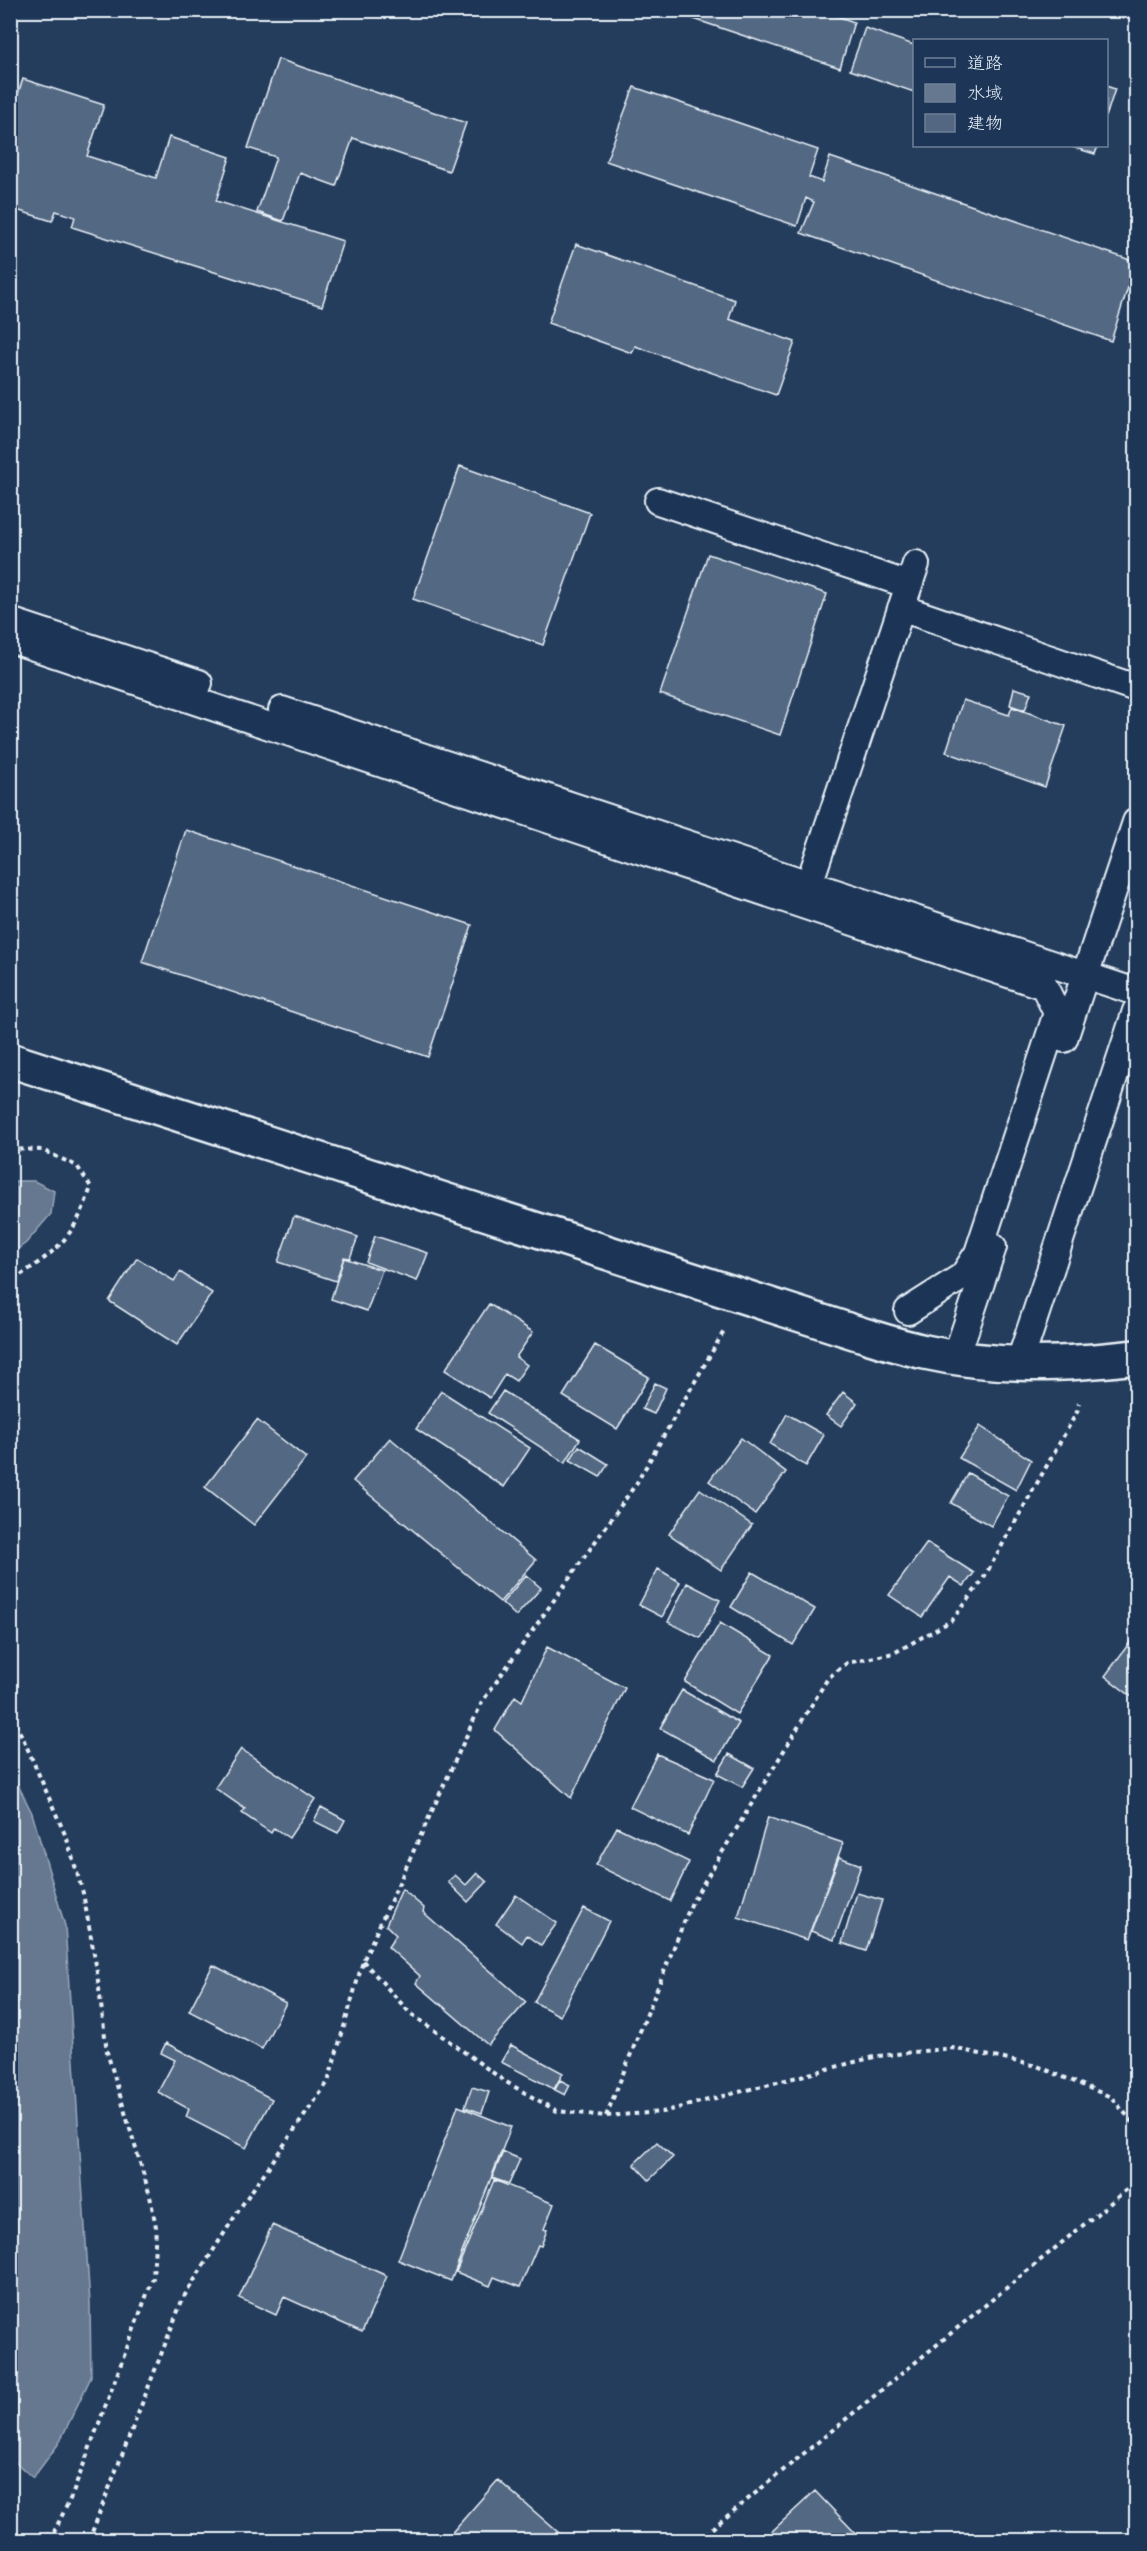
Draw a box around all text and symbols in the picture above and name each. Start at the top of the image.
legend [913,39,1108,147]
text: 道路 [967,47,1003,79]
text: 水域 [967,77,1003,109]
text: 建物 [967,107,1003,139]

